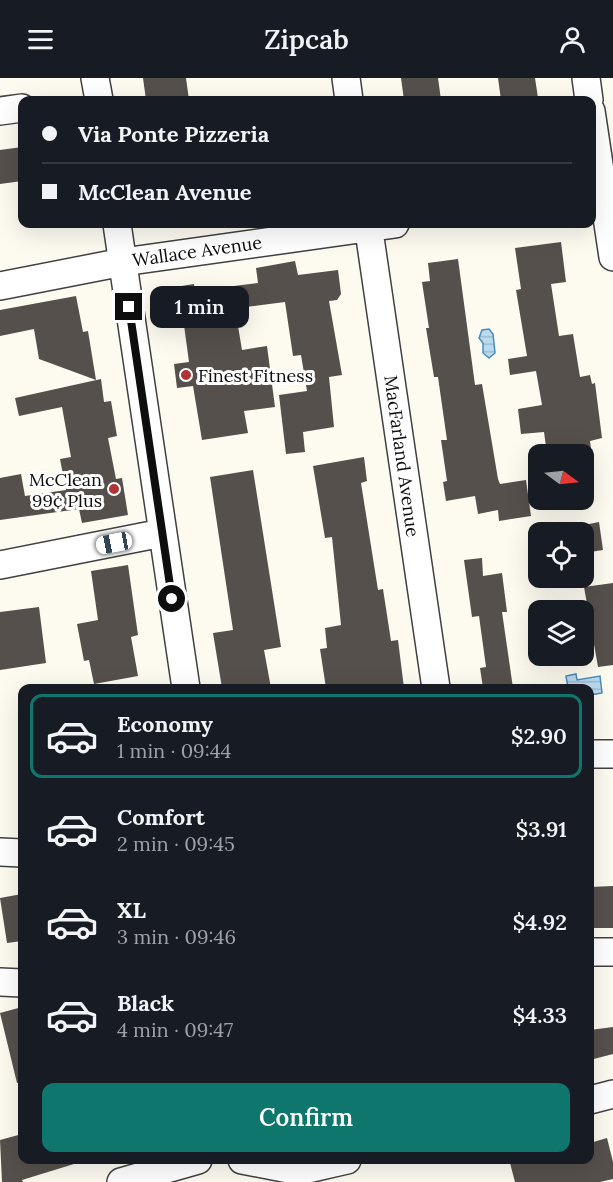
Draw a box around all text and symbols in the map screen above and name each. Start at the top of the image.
text: Zipcab [264,22,349,56]
icon: menu [24,23,57,56]
icon: person [556,23,589,56]
text: Via Ponte Pizzeria [78,120,269,148]
text: McClean Avenue [78,178,252,206]
street label: Wallace Avenue [131,230,264,271]
callout: 1 min [150,286,249,328]
route end [115,293,142,320]
text: 1 min [174,294,225,319]
place label: Finest Fitness [198,364,313,387]
marker: Finest Fitness [179,368,193,382]
street label: MacFarland Avenue [379,374,425,538]
north arrow [528,444,594,510]
map controls [528,444,594,666]
place label: McClean 99¢ Plus [29,468,102,512]
marker: McClean 99¢ Plus [107,482,121,496]
button: locate [528,522,594,588]
car [95,531,133,555]
route start [158,585,185,612]
button: layers [528,600,594,666]
icon: car [45,709,99,763]
text: Economy [117,710,213,738]
text: $2.90 [511,722,567,750]
text: 1 min · 09:44 [117,738,231,763]
icon: car [45,802,99,856]
text: Comfort [117,803,205,831]
text: $3.91 [516,815,567,843]
text: 2 min · 09:45 [117,831,235,856]
icon: car [45,895,99,949]
text: XL [117,896,146,924]
text: $4.92 [513,908,567,936]
text: 3 min · 09:46 [117,924,236,949]
icon: car [45,988,99,1042]
text: Black [117,989,174,1017]
text: $4.33 [513,1001,567,1029]
text: 4 min · 09:47 [117,1017,233,1042]
button: Confirm [42,1083,570,1152]

